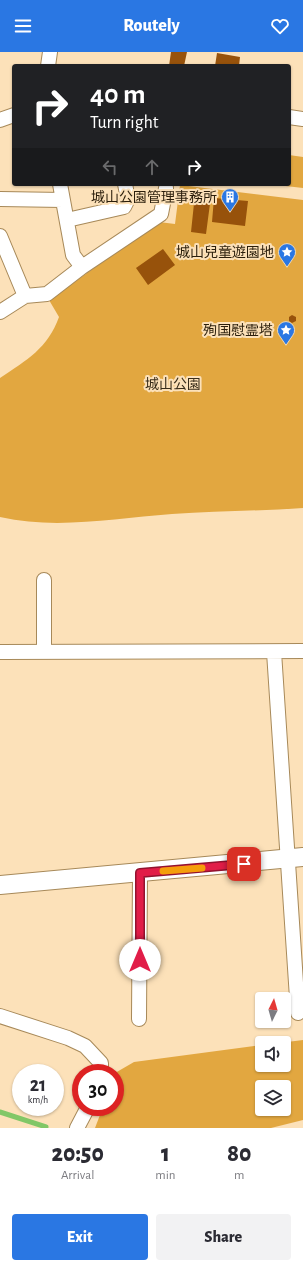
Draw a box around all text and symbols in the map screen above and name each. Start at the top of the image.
icon: menu [12,15,34,37]
icon: heart [269,15,291,37]
text: Routely [123,17,180,35]
icon: right [24,80,76,132]
text: 40 m [90,81,146,109]
text: Turn right [90,114,159,132]
icon: left [99,156,121,178]
icon: ahead [141,156,163,178]
icon: right [183,156,205,178]
building icon: 城山公園管理事務所 [220,187,240,212]
place label: 城山公園管理事務所 [91,190,217,205]
place icon: 城山兒童遊園地 [277,242,297,267]
place label: 城山兒童遊園地 [176,244,274,260]
place icon: 殉国慰霊塔 [276,320,296,345]
place label: 殉国慰霊塔 [203,323,273,338]
park label: 城山公園 [145,377,201,392]
pin [227,847,261,881]
icon: arrive [233,853,255,875]
position arrow [119,939,161,981]
north arrow [255,992,291,1028]
map controls [255,992,291,1116]
button: sound [255,1036,291,1072]
speed limit sign: 30 [72,1064,124,1116]
text: 21 [30,1075,46,1095]
button: layers [255,1080,291,1116]
text: km/h [28,1095,48,1105]
text: 20:50 [51,1142,104,1166]
text: 1 [161,1142,170,1166]
text: 80 [227,1142,252,1166]
text: Arrival [61,1169,94,1182]
text: min [155,1169,176,1182]
text: m [234,1169,244,1182]
button: Exit [12,1214,148,1260]
button: Share [156,1214,291,1260]

